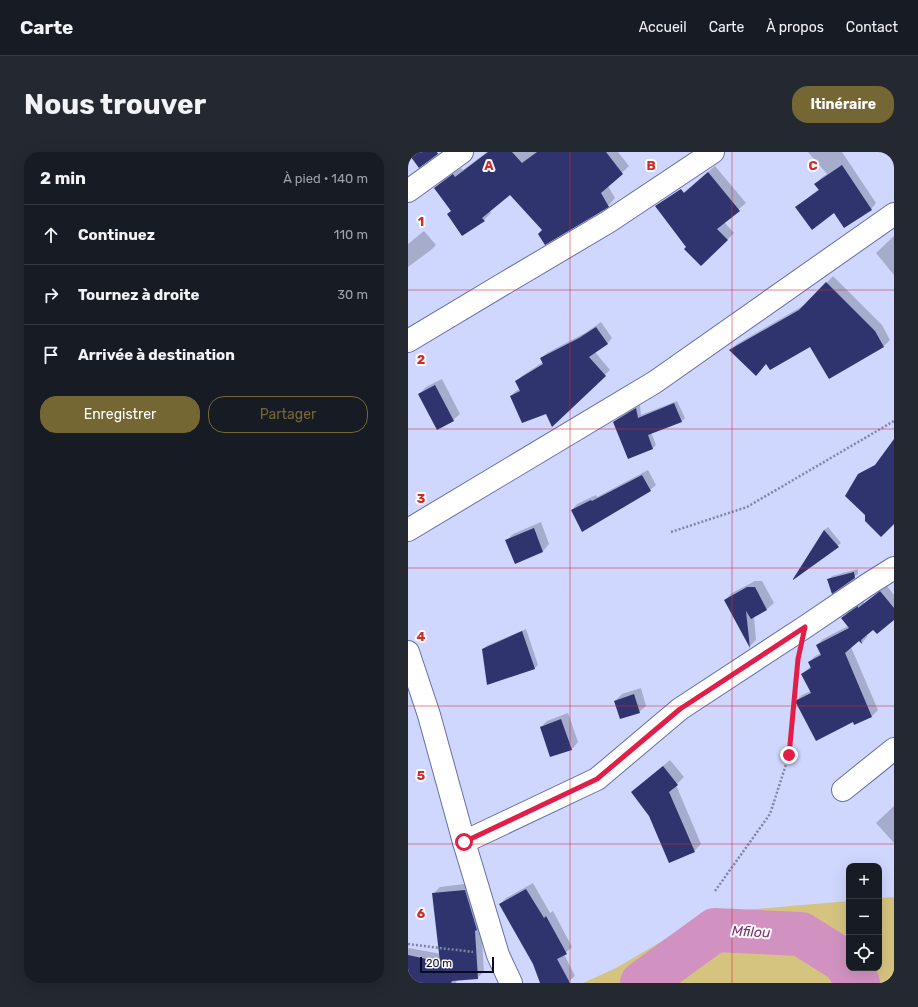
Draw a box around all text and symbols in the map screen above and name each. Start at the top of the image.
text: Carte [20,16,73,39]
text: Accueil [639,19,687,36]
text: Carte [709,19,744,36]
text: À propos [766,19,824,36]
text: Contact [846,19,898,36]
button: Itinéraire [792,86,894,123]
text: Nous trouver [24,88,206,121]
text: A [484,158,494,173]
text: B [646,158,656,173]
text: C [808,158,818,173]
text: 2 min [40,168,86,188]
text: À pied · 140 m [283,171,368,186]
text: 1 [418,214,424,229]
icon: ahead [40,224,62,246]
text: Continuez [78,226,155,244]
text: 110 m [334,227,368,242]
icon: right [40,284,62,306]
text: Tournez à droite [78,286,199,304]
text: 30 m [337,287,368,302]
icon: arrive [40,344,62,366]
text: Arrivée à destination [78,346,235,364]
text: 2 [417,352,425,367]
button: Enregistrer [40,396,200,433]
button: Partager [208,396,368,433]
text: 3 [417,491,426,506]
text: 4 [417,629,426,644]
route end [780,746,798,764]
text: 5 [417,768,425,783]
route start [455,833,473,851]
map controls [846,863,882,971]
button: + [846,863,882,899]
button: − [846,899,882,935]
text: 6 [417,906,426,921]
water label: Mfilou [731,922,771,942]
button: locate [846,935,882,971]
scale bar [420,955,494,974]
text: 20 m [426,957,452,970]

